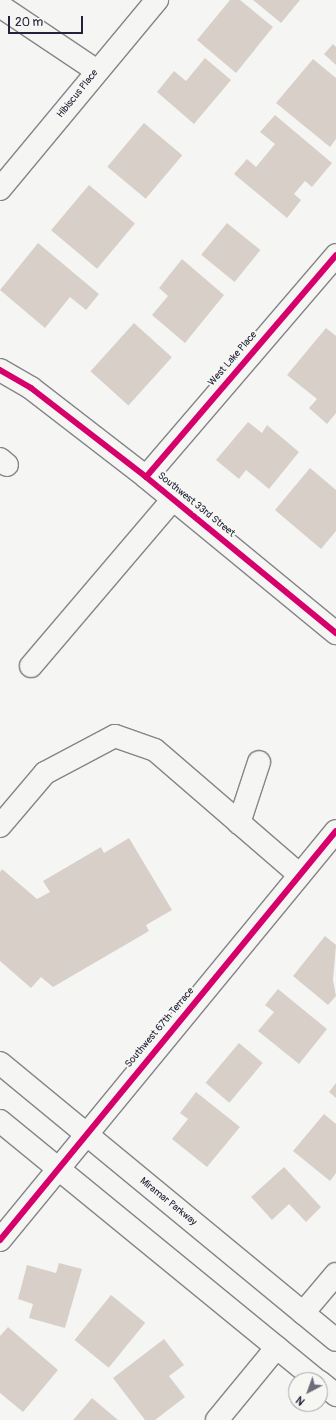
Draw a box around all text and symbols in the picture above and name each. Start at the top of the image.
scale bar [10,8,85,34]
text: 20 m [15,15,43,30]
street label: Hibiscus Place [55,67,101,121]
street label: West Lake Place [206,329,260,389]
street label: Southwest 33rd Street [155,470,237,540]
street label: Southwest 67th Terrace [123,986,197,1070]
street label: Miramar Parkway [137,1175,199,1229]
north arrow [288,1372,328,1412]
text: N [293,1393,308,1408]

